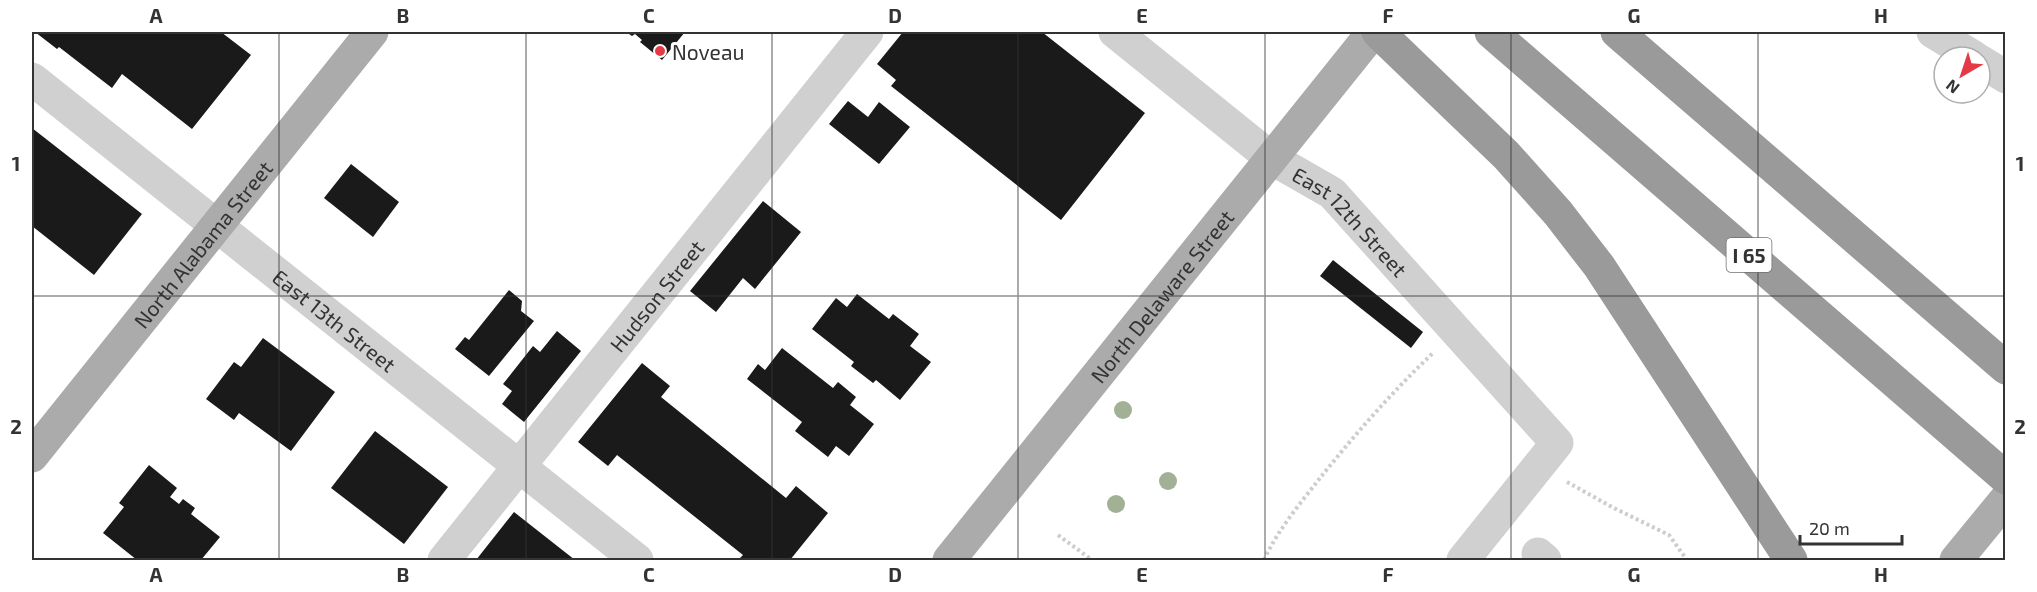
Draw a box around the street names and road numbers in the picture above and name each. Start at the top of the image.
street label: North Alabama Street [128,155,277,332]
street label: East 12th Street [1289,161,1413,281]
street label: North Delaware Street [1084,204,1238,387]
street label: Hudson Street [604,235,708,356]
road number: I 65 [1726,238,1772,272]
street label: East 13th Street [268,263,401,376]

